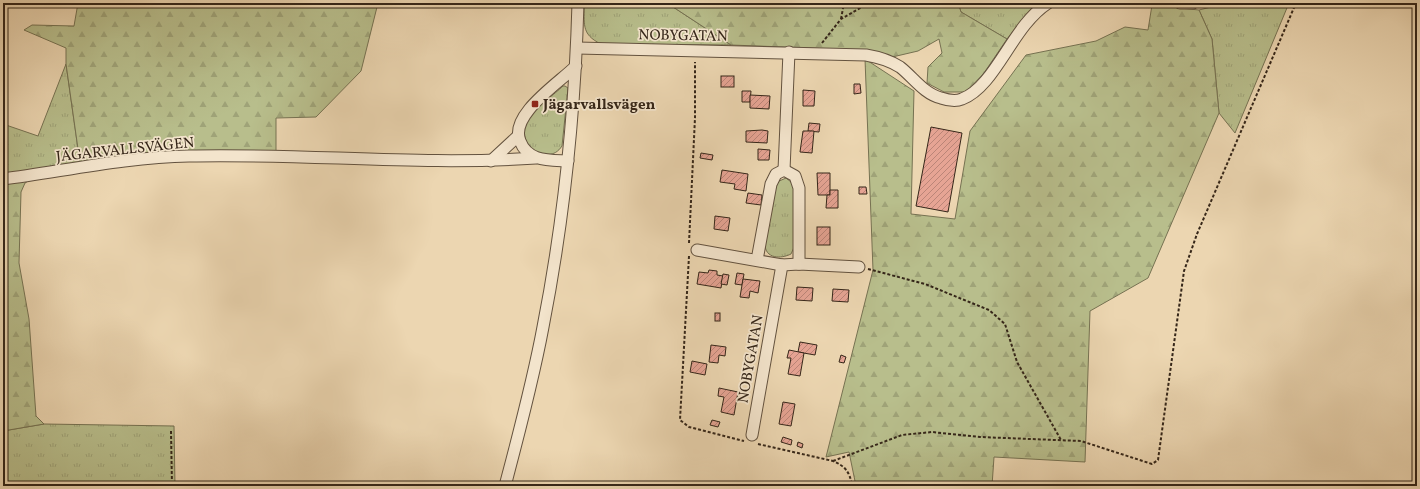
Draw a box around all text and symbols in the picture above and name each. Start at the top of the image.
street label: NOBYGATAN [638,25,728,48]
place label: Jägarvallsvägen [542,95,656,116]
marker: Jägarvallsvägen [530,99,540,109]
street label: JÄGARVALLSVÄGEN [55,133,195,168]
street label: NOBYGATAN [733,313,770,405]

